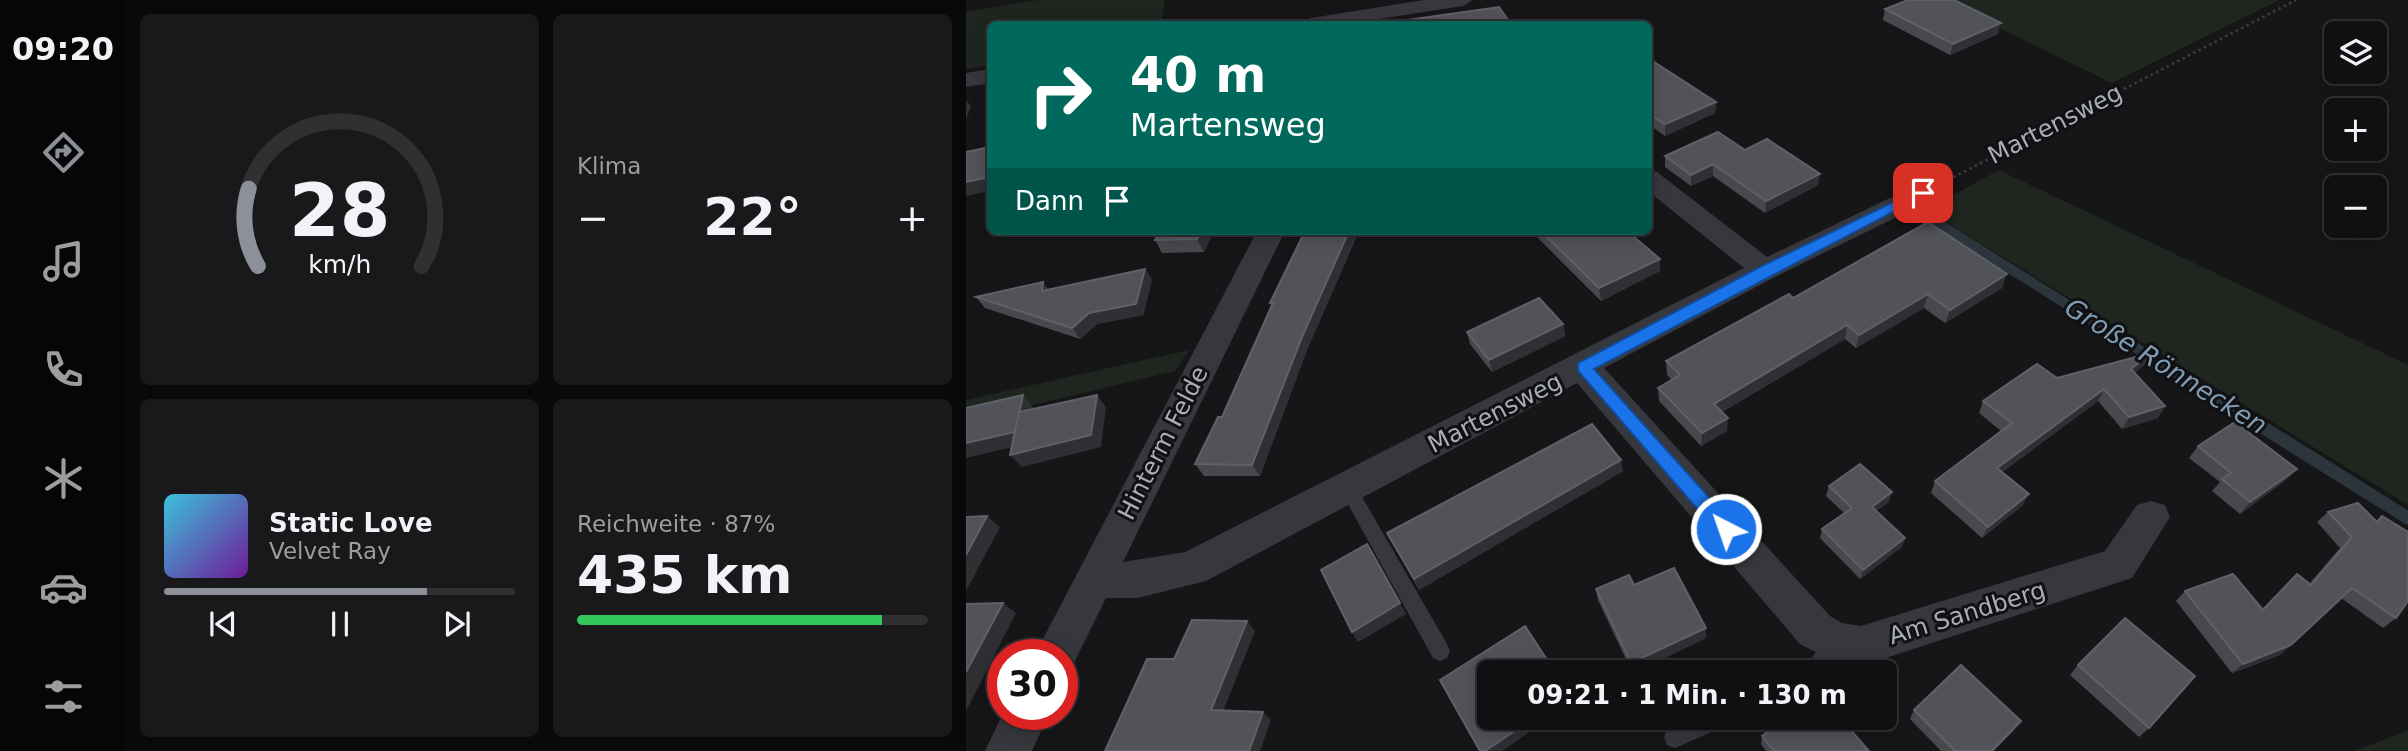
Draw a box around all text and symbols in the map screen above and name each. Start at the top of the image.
map controls [2324,21,2387,238]
button: layers [2324,21,2387,84]
text: 09:20 [12,30,114,68]
text: 40 m [1130,47,1266,104]
icon: right [1015,49,1106,140]
street label: Martensweg [1983,78,2127,170]
button: + [2324,98,2387,161]
text: Martensweg [1130,106,1326,144]
icon: directions [39,128,88,177]
text: Klima [577,153,641,179]
pin [1893,163,1953,223]
text: 28 [289,168,390,253]
icon: arrive [1904,174,1942,212]
button: − [2324,175,2387,238]
icon: arrive [1098,182,1136,220]
text: Dann [1015,186,1084,216]
text: 22° [703,187,802,247]
text: − [577,196,609,240]
text: + [896,196,928,240]
icon: music [39,237,88,286]
text: km/h [308,249,371,278]
water label: Große Rönnecken [2060,292,2272,440]
icon: phone [39,345,88,394]
street label: Hinterm Felde [1112,362,1214,524]
street label: Martensweg [1423,367,1567,459]
icon: climate [39,454,88,503]
position arrow [1689,492,1763,566]
text: Static Love [269,508,433,538]
text: Reichweite · 87% [577,511,775,537]
text: Velvet Ray [269,538,391,564]
text: 435 km [577,545,792,605]
icon: car [39,563,88,612]
street label: Am Sandberg [1885,576,2049,650]
icon: previous [204,605,242,643]
icon: pause [321,605,359,643]
icon: next [438,605,476,643]
speed limit sign: 30 [987,639,1078,730]
icon: filters [39,672,88,721]
text: 09:21 · 1 Min. · 130 m [1527,680,1847,710]

